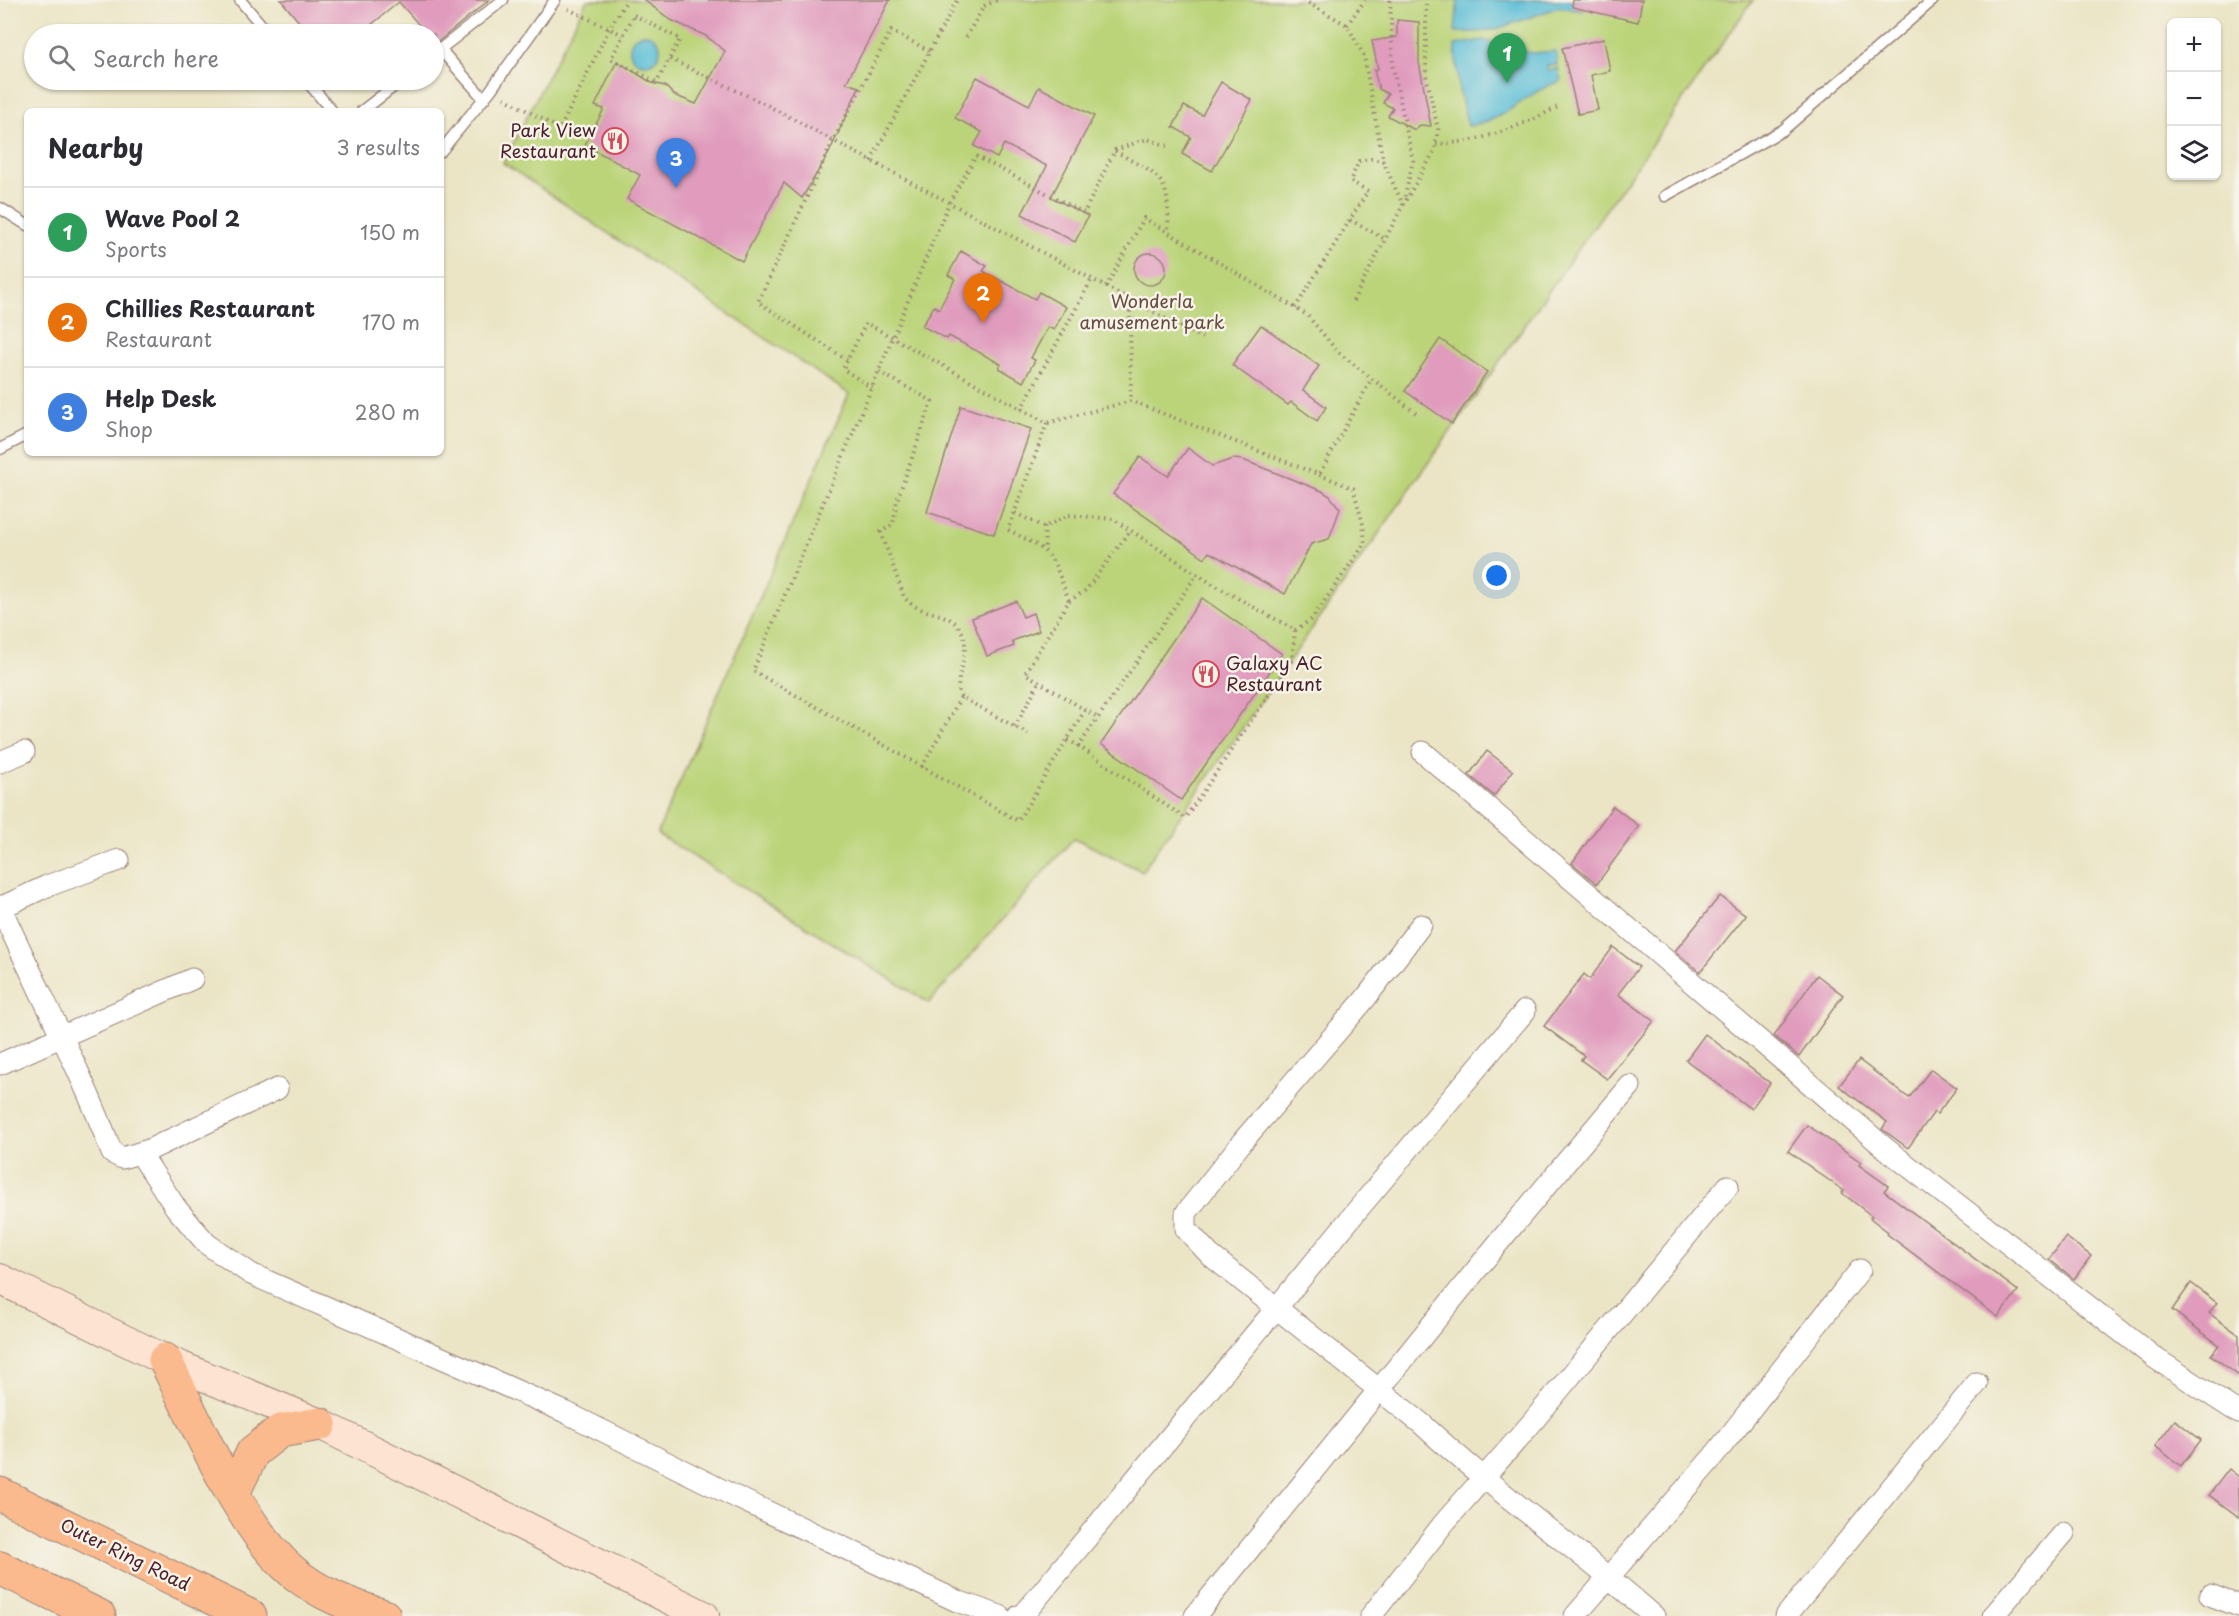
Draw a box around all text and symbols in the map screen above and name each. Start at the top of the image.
map controls [2167,18,2221,180]
button: + [2167,18,2221,72]
search box [24,24,444,90]
pin: 1 [1488,34,1526,83]
icon: search [45,41,78,74]
text: Search here [93,41,219,74]
button: − [2167,72,2221,126]
place label: Park View Restaurant [500,116,596,164]
restaurant icon: Park View Restaurant [600,126,630,156]
button: layers [2167,126,2221,180]
text: Nearby [48,128,143,167]
text: 3 results [337,132,420,162]
pin: 3 [656,138,696,188]
text: Wave Pool 2 [105,201,240,234]
text: 1 [63,217,72,247]
text: 150 m [360,217,420,247]
text: Sports [105,234,167,264]
pin: 2 [964,274,1002,323]
park label: Wonderla amusement park [1079,287,1225,335]
text: Chillies Restaurant [105,291,315,324]
text: 2 [60,307,75,337]
text: 170 m [362,307,420,337]
text: Restaurant [105,324,212,354]
text: Help Desk [105,381,217,414]
text: 3 [61,397,74,427]
text: 280 m [355,397,420,427]
text: Shop [105,414,153,444]
your location [1482,561,1511,590]
place label: Galaxy AC Restaurant [1226,649,1323,697]
restaurant icon: Galaxy AC Restaurant [1191,659,1221,689]
street label: Outer Ring Road [56,1510,195,1597]

